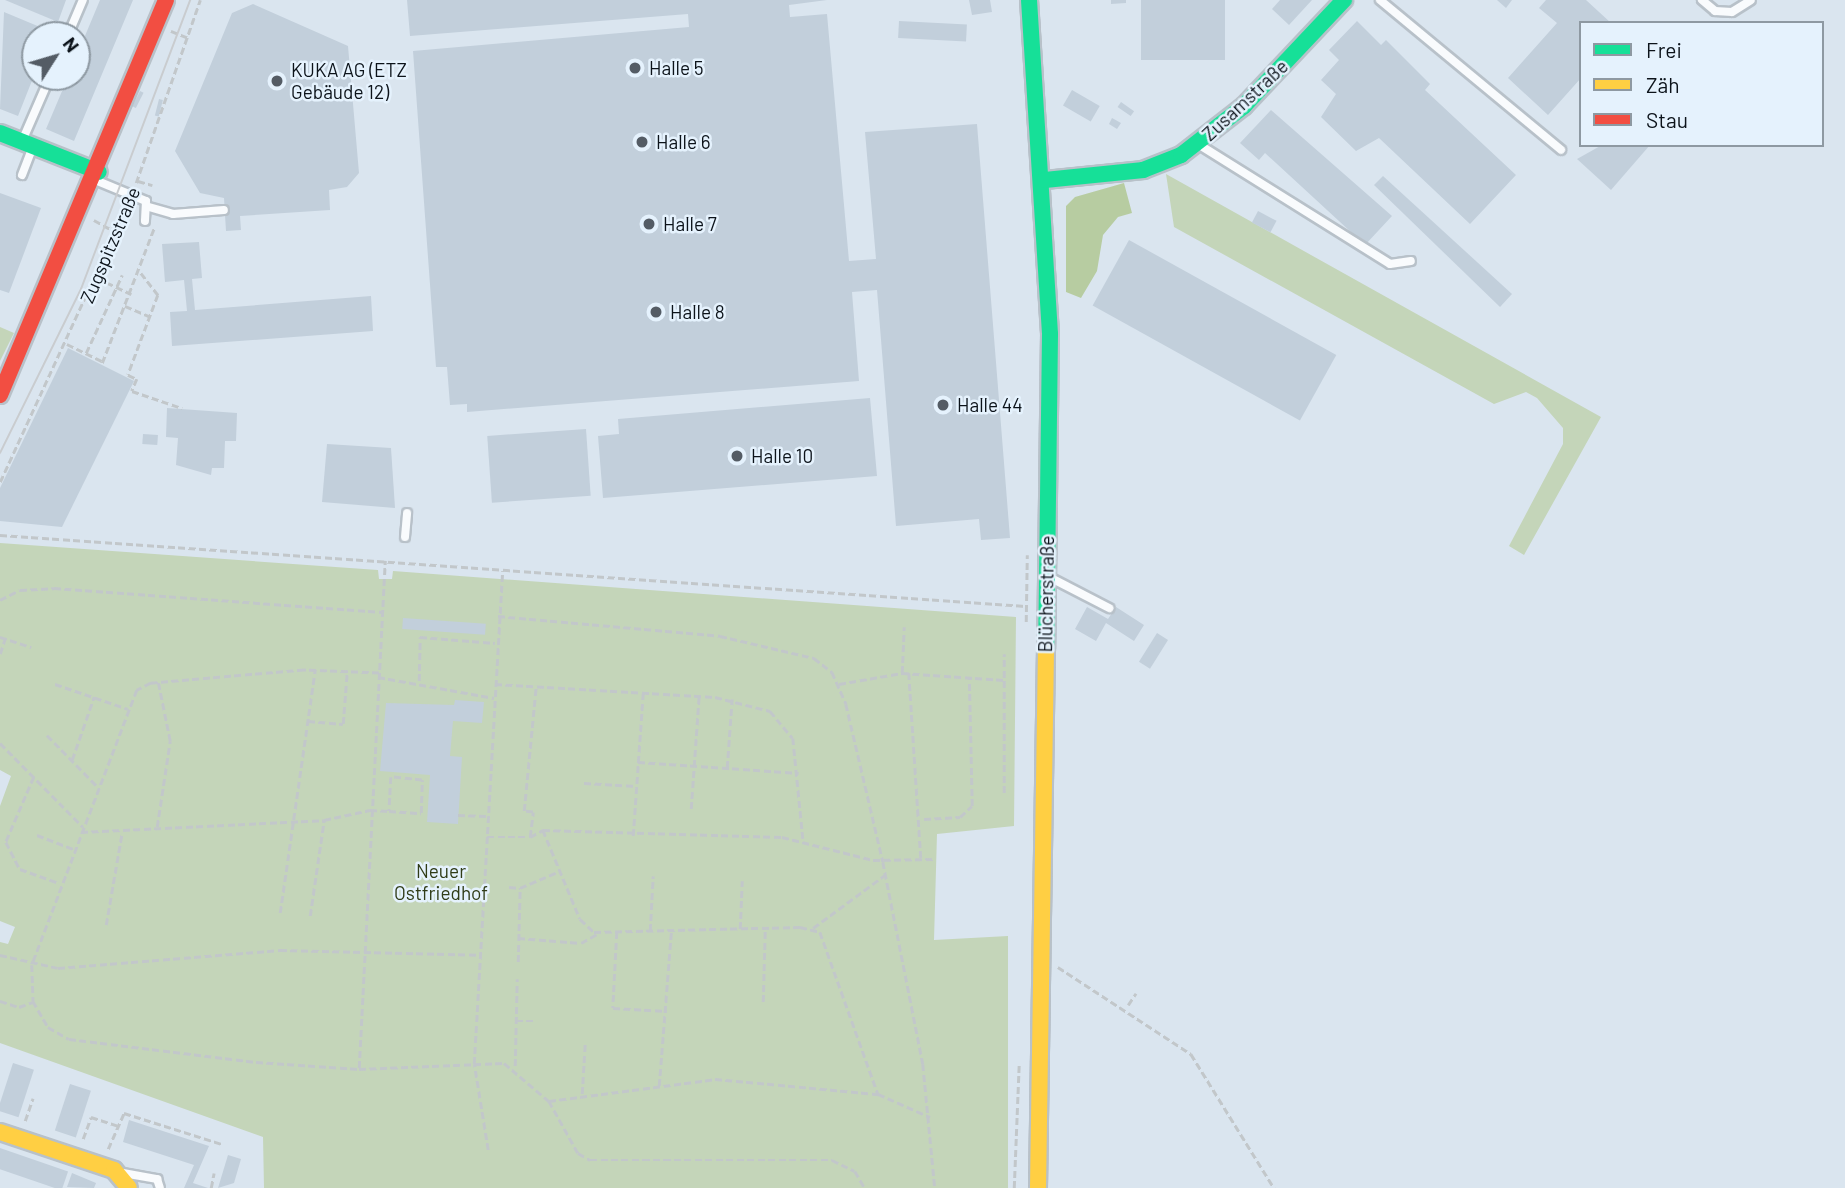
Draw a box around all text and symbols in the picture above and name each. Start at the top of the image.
north arrow [21,21,91,91]
legend [1579,21,1824,147]
text: N [59,32,85,56]
text: Frei [1646,37,1682,62]
street label: Zusamstraße [1198,55,1292,145]
place label: Halle 5 [649,57,704,79]
place label: KUKA AG (ETZ Gebäude 12) [291,59,407,103]
marker: Halle 5 [627,60,643,76]
text: Zäh [1646,72,1680,97]
marker: KUKA AG (ETZ Gebäude 12) [269,73,285,89]
text: Stau [1646,107,1688,132]
place label: Halle 6 [656,131,711,153]
marker: Halle 6 [634,134,650,150]
street label: Zugspitzstraße [75,184,145,306]
place label: Halle 7 [663,213,717,235]
marker: Halle 7 [641,216,657,232]
place label: Halle 8 [670,301,725,323]
marker: Halle 8 [648,304,664,320]
place label: Halle 44 [957,394,1023,416]
marker: Halle 44 [935,397,951,413]
place label: Halle 10 [751,445,813,467]
marker: Halle 10 [729,448,745,464]
street label: Blücherstraße [1034,535,1058,653]
park label: Neuer Ostfriedhof [394,860,488,904]

